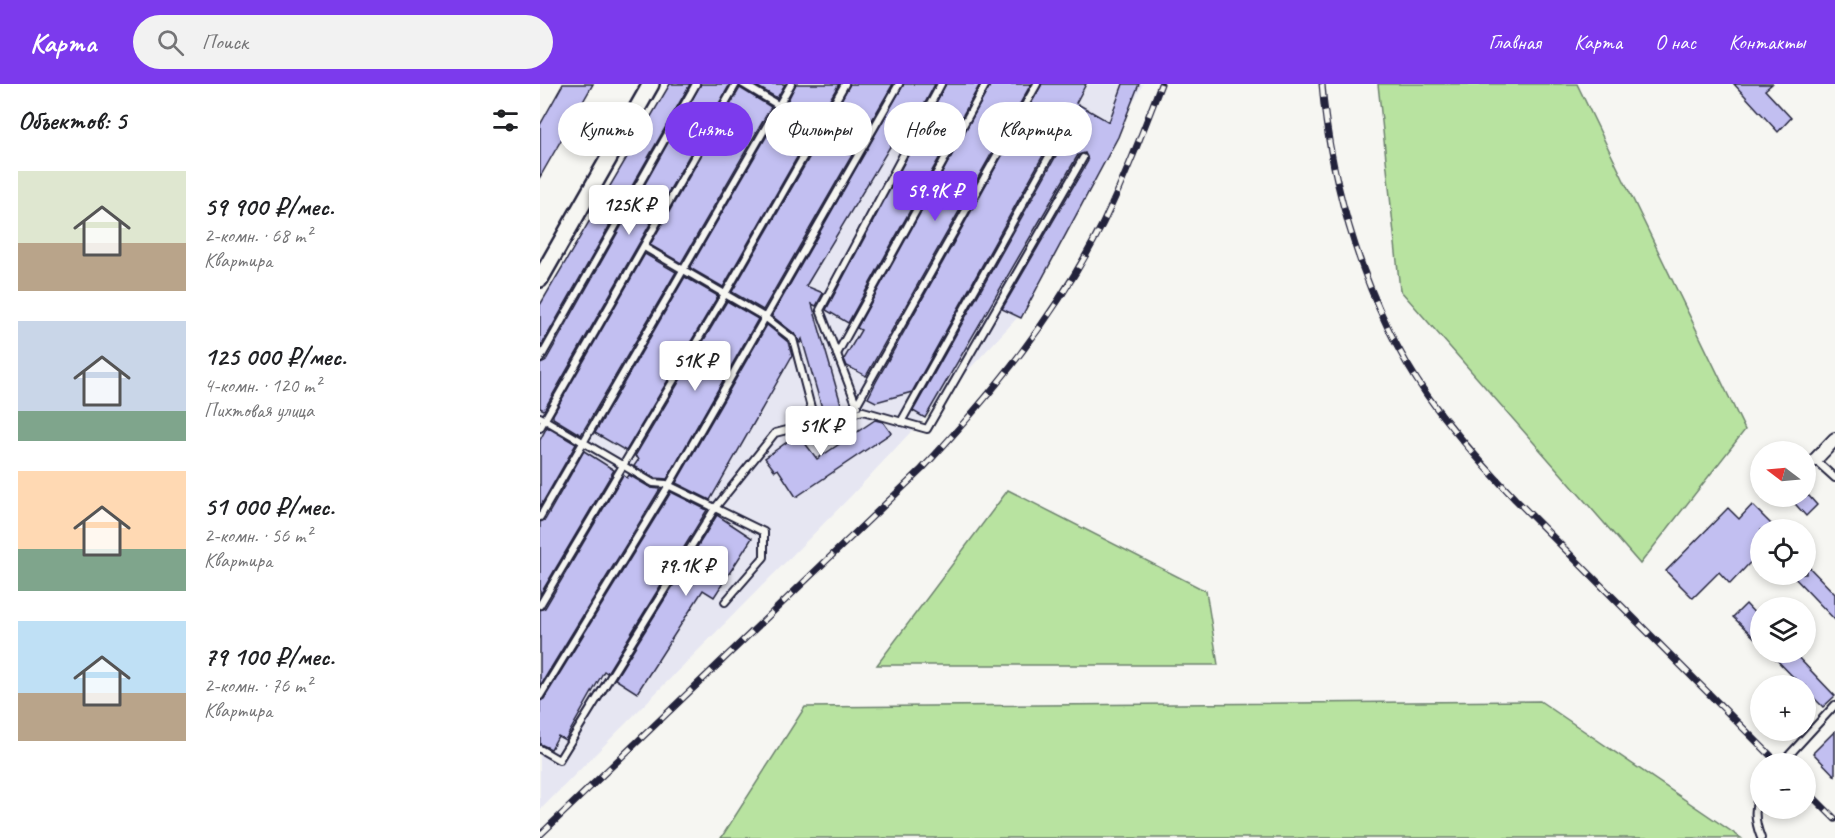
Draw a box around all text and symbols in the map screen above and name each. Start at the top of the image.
search box [133,15,553,69]
text: Карта [30,25,97,60]
icon: search [154,26,187,59]
text: Поиск [202,28,248,56]
text: Главная [1488,29,1541,55]
text: Карта [1574,29,1622,55]
text: О нас [1655,29,1696,55]
text: Контакты [1729,29,1805,55]
chip: Купить [558,102,653,156]
chip: Снять [665,102,753,156]
chip: Фильтры [765,102,872,156]
chip: Новое [884,102,966,156]
chip: Квартира [978,102,1092,156]
text: Объектов: 5 [18,104,126,137]
icon: filters [489,104,522,137]
pin: 59.9K ₽ [880,171,990,222]
text: 59.9K ₽ [907,178,963,203]
pin: 125K ₽ [580,185,678,236]
text: 59 900 ₽/мес. [204,190,334,223]
text: 125K ₽ [603,192,655,217]
icon: home [66,195,138,267]
text: 2-комн. · 68 m² [204,223,312,248]
text: Квартира [204,248,272,273]
text: 125 000 ₽/мес. [204,340,346,373]
pin: 51K ₽ [653,341,737,392]
icon: home [66,345,138,417]
text: 51K ₽ [673,348,717,373]
text: 4-комн. · 120 m² [204,373,321,398]
text: Пихтовая улица [204,398,314,423]
pin: 51K ₽ [779,406,863,457]
text: 51K ₽ [799,413,843,438]
north arrow [1750,441,1816,507]
map controls [1750,441,1816,819]
text: 51 000 ₽/мес. [204,490,335,523]
icon: home [66,495,138,567]
button: locate [1750,519,1816,585]
text: 2-комн. · 56 m² [204,523,312,548]
pin: 79.1K ₽ [631,546,741,597]
text: Квартира [204,548,272,573]
text: 79.1K ₽ [658,553,714,578]
button: layers [1750,597,1816,663]
text: 79 100 ₽/мес. [204,640,335,673]
icon: home [66,645,138,717]
text: 2-комн. · 76 m² [204,673,312,698]
button: + [1750,675,1816,741]
text: Квартира [204,698,272,723]
button: − [1750,753,1816,819]

